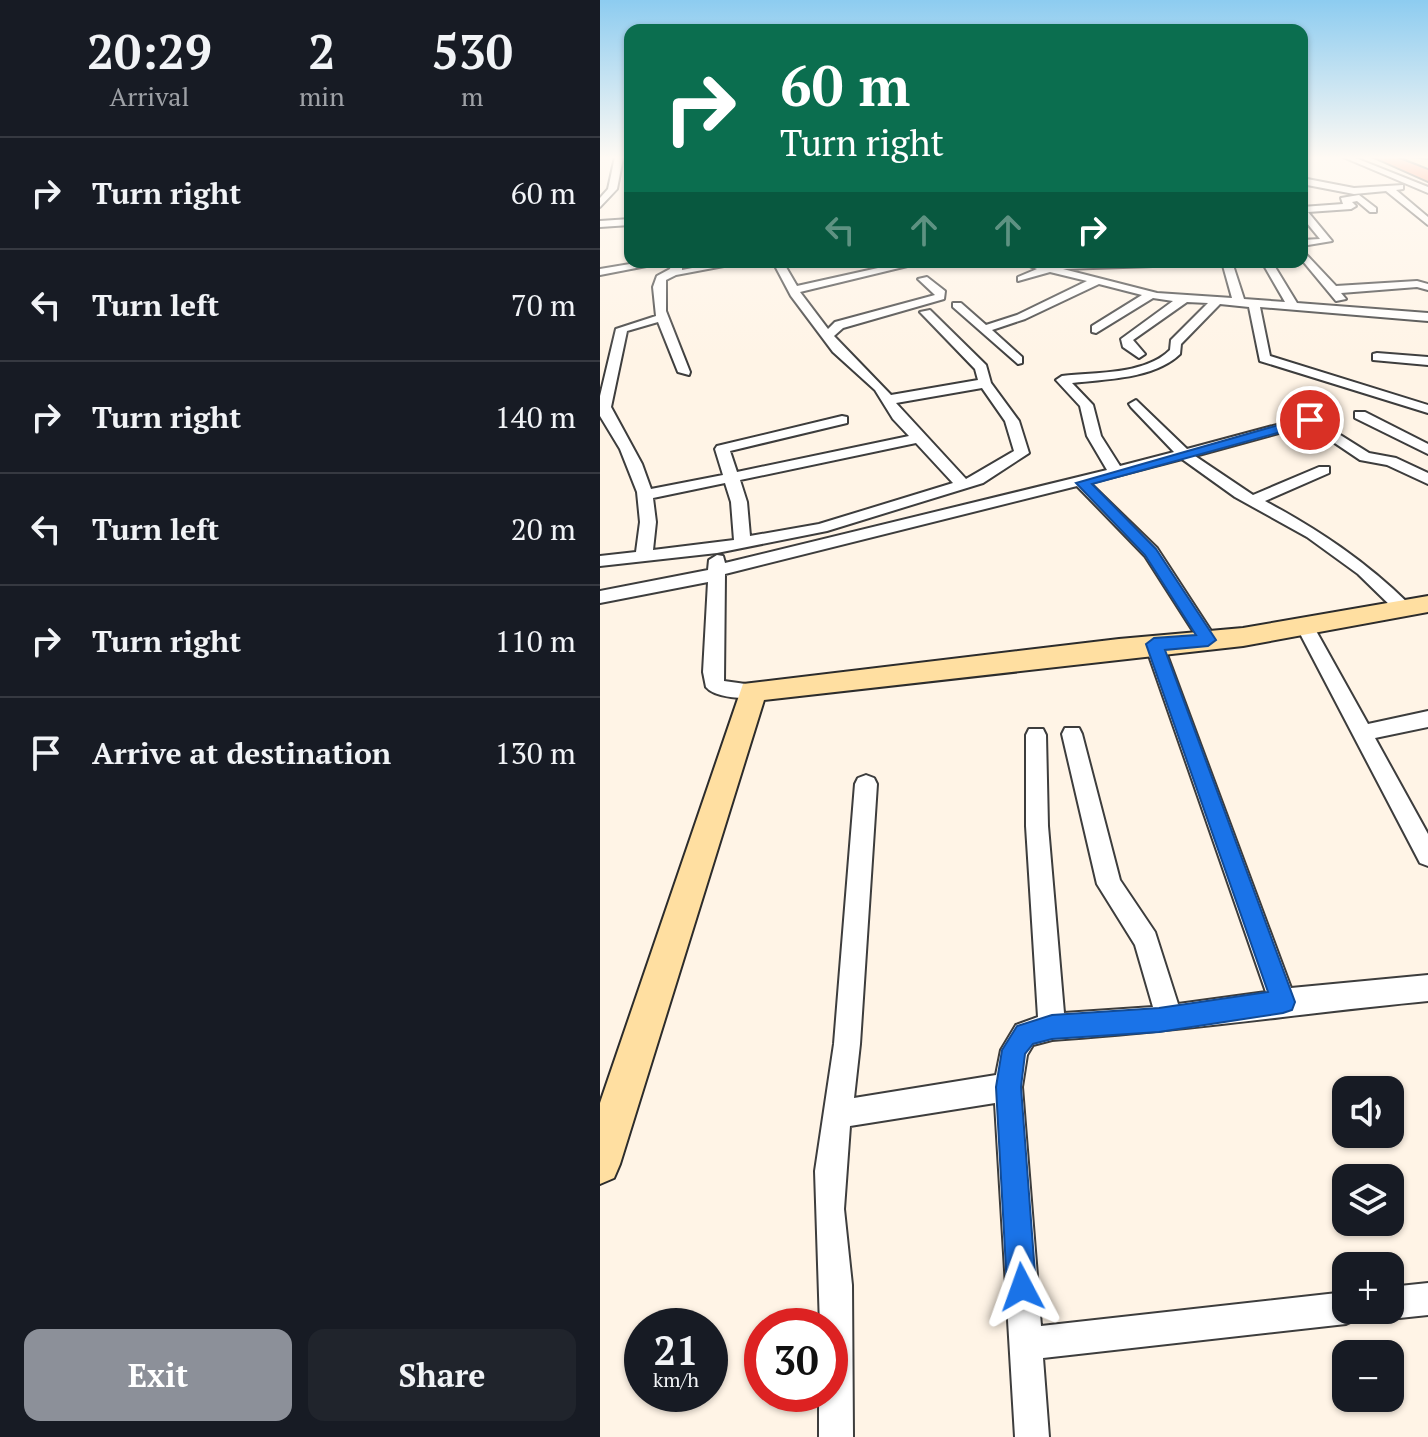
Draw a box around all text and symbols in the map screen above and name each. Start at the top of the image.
text: 20:29 [87,19,212,83]
text: 2 [308,19,335,83]
text: 530 [432,19,513,83]
text: 60 m [780,48,910,122]
icon: right [648,56,752,160]
text: Arrival [110,79,189,113]
text: min [299,79,345,113]
text: m [461,79,484,113]
text: Turn right [780,119,944,166]
icon: right [24,171,68,215]
text: Turn right [92,173,241,213]
text: 60 m [511,173,576,213]
icon: left [818,208,862,252]
icon: ahead [902,208,946,252]
icon: ahead [986,208,1030,252]
icon: right [1070,208,1114,252]
icon: left [24,283,68,327]
text: Turn left [92,285,219,325]
text: 70 m [511,285,576,325]
pin [1276,386,1344,454]
icon: right [24,395,68,439]
text: Turn right [92,397,241,437]
text: 140 m [495,397,576,437]
icon: arrive [1288,398,1332,442]
icon: left [24,507,68,551]
text: Turn left [92,509,219,549]
text: 20 m [511,509,576,549]
icon: right [24,619,68,663]
text: Turn right [92,621,241,661]
text: 110 m [495,621,576,661]
icon: arrive [24,731,68,775]
text: Arrive at destination [92,733,391,773]
text: 130 m [495,733,576,773]
map controls [1332,1076,1404,1412]
button: sound [1332,1076,1404,1148]
button: layers [1332,1164,1404,1236]
position arrow [980,1245,1064,1329]
button: + [1332,1252,1404,1324]
speed limit sign: 30 [744,1308,848,1412]
text: 21 [653,1323,699,1376]
button: Exit [24,1329,292,1421]
button: Share [308,1329,576,1421]
button: − [1332,1340,1404,1412]
text: km/h [653,1366,699,1393]

